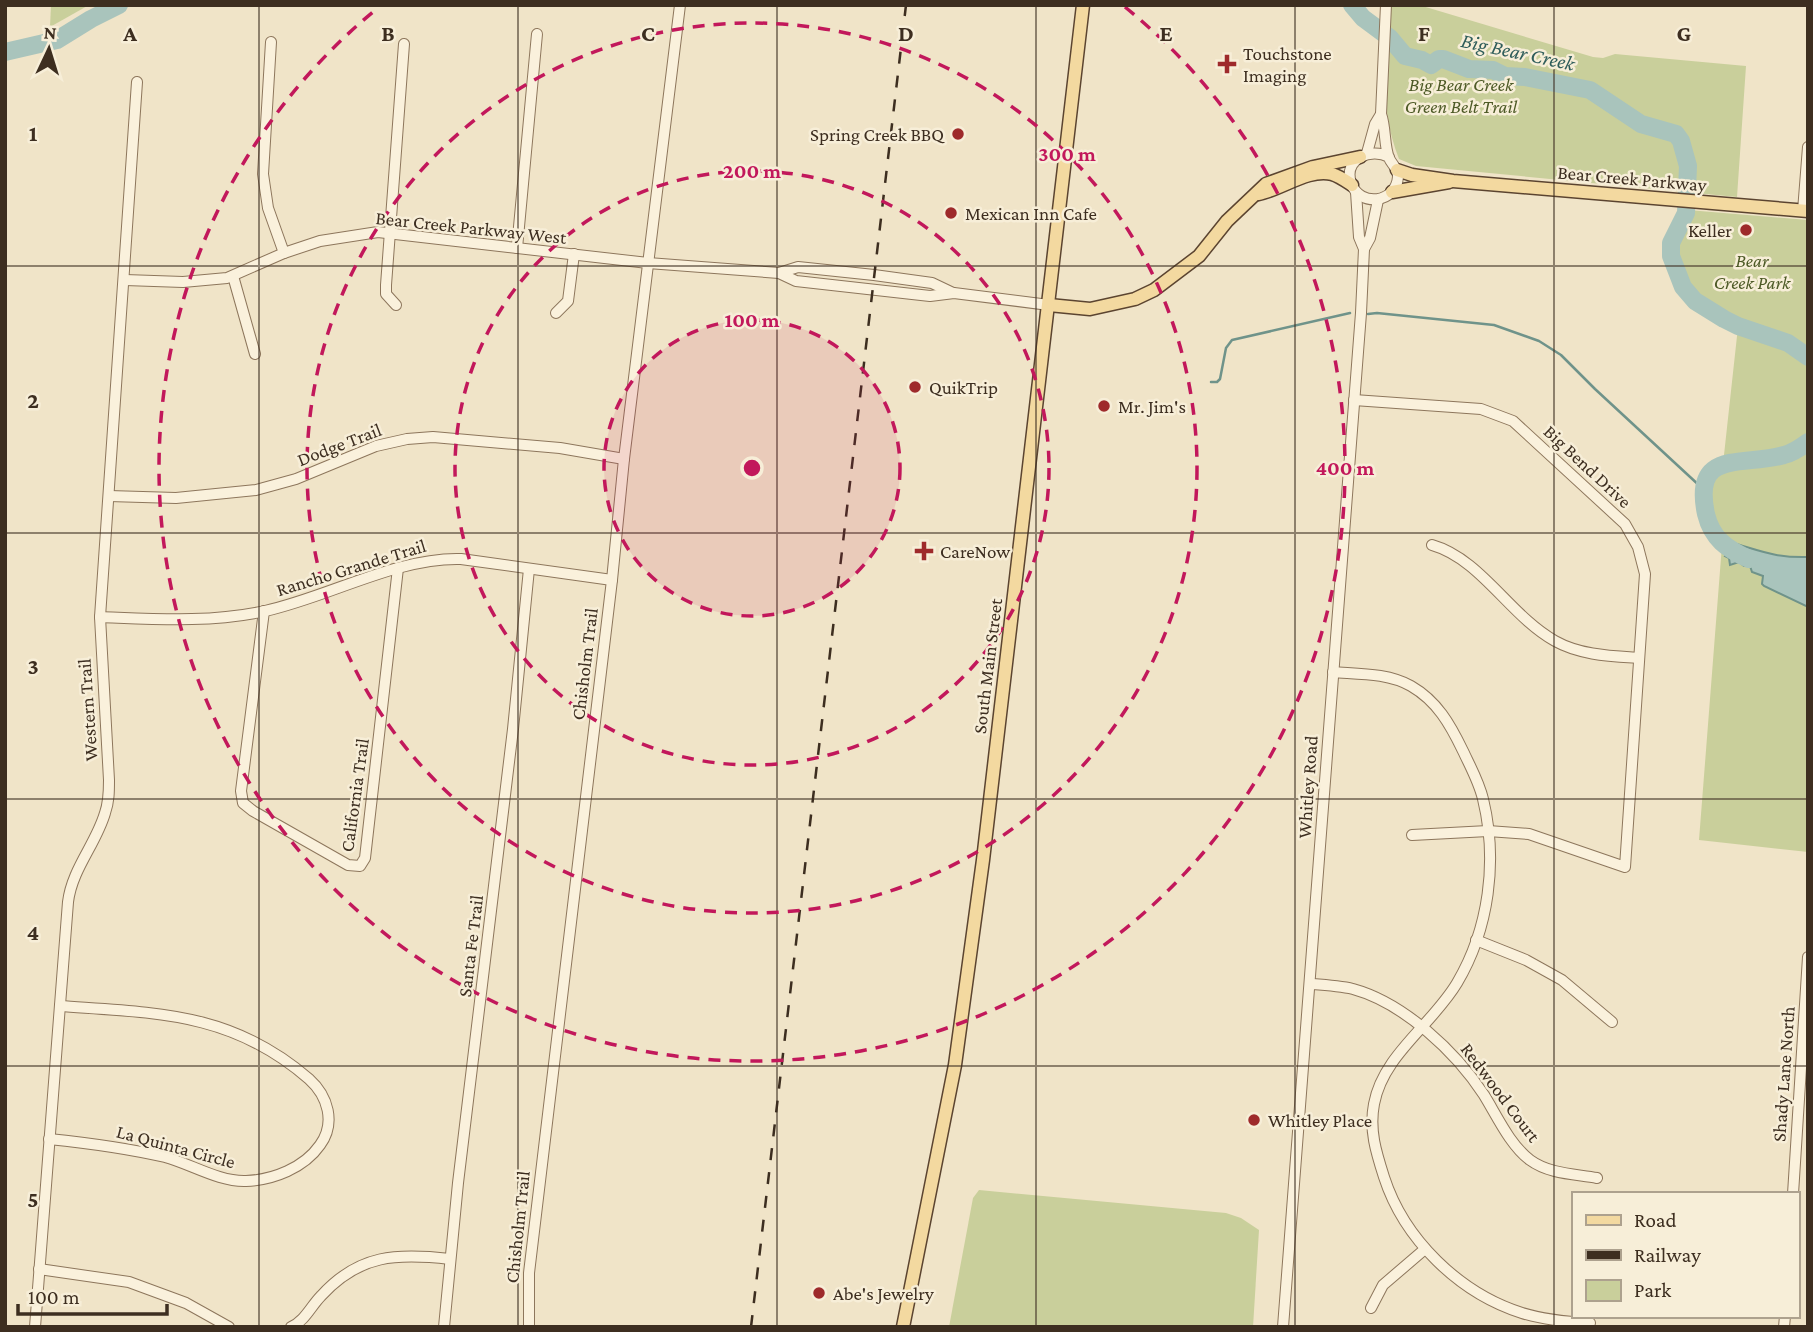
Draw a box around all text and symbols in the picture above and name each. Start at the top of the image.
north arrow [14,14,84,84]
text: A [122,20,137,46]
text: B [381,20,395,46]
text: C [641,20,655,46]
text: D [898,20,914,46]
text: E [1159,20,1173,46]
text: F [1418,20,1430,46]
text: G [1677,20,1692,46]
text: N [43,22,57,43]
water label: Big Bear Creek [1459,28,1578,76]
place label: Touchstone Imaging [1243,43,1332,86]
marker: Touchstone Imaging [1217,54,1237,74]
park label: Big Bear Creek Green Belt Trail [1405,74,1518,117]
text: 1 [29,120,38,146]
place label: Spring Creek BBQ [810,124,945,145]
marker: Spring Creek BBQ [950,126,966,142]
text: 300 m [1038,142,1096,166]
text: 200 m [723,159,781,183]
street label: Bear Creek Parkway [1557,162,1708,195]
place label: Mexican Inn Cafe [965,203,1097,224]
marker: Mexican Inn Cafe [943,205,959,221]
street label: Bear Creek Parkway West [374,207,568,248]
place label: Keller [1688,220,1732,241]
marker: Keller [1738,222,1754,238]
park label: Bear Creek Park [1714,250,1791,293]
text: 100 m [724,308,780,332]
place label: QuikTrip [929,377,998,398]
marker: QuikTrip [907,379,923,395]
text: 2 [27,387,39,413]
place label: Mr. Jim's [1118,396,1186,417]
marker: Mr. Jim's [1096,398,1112,414]
street label: Dodge Trail [294,419,384,470]
street label: Big Bend Drive [1540,421,1636,512]
centre of rings [740,456,764,480]
text: 400 m [1316,456,1375,480]
street label: Rancho Grande Trail [274,535,428,600]
marker: CareNow [914,541,934,561]
place label: CareNow [940,541,1010,562]
street label: South Main Street [969,596,1006,735]
street label: Chisholm Trail [567,607,602,721]
text: 3 [27,653,39,679]
street label: Western Trail [73,658,102,762]
street label: Whitley Road [1293,735,1322,839]
street label: California Trail [336,737,373,853]
street label: Santa Fe Trail [454,894,487,998]
text: 4 [27,919,39,945]
street label: Shady Lane North [1768,1006,1799,1142]
street label: Redwood Court [1457,1039,1545,1147]
place label: Whitley Place [1268,1110,1372,1131]
marker: Whitley Place [1246,1112,1262,1128]
street label: La Quinta Circle [114,1121,238,1172]
street label: Chisholm Trail [501,1170,534,1284]
text: 5 [27,1186,39,1212]
legend [1572,1192,1799,1318]
text: Road [1634,1208,1677,1232]
text: Railway [1634,1243,1701,1267]
scale bar [18,1272,166,1316]
text: Park [1634,1278,1671,1302]
place label: Abe's Jewelry [833,1283,934,1304]
text: 100 m [28,1285,80,1309]
marker: Abe's Jewelry [811,1285,827,1301]

